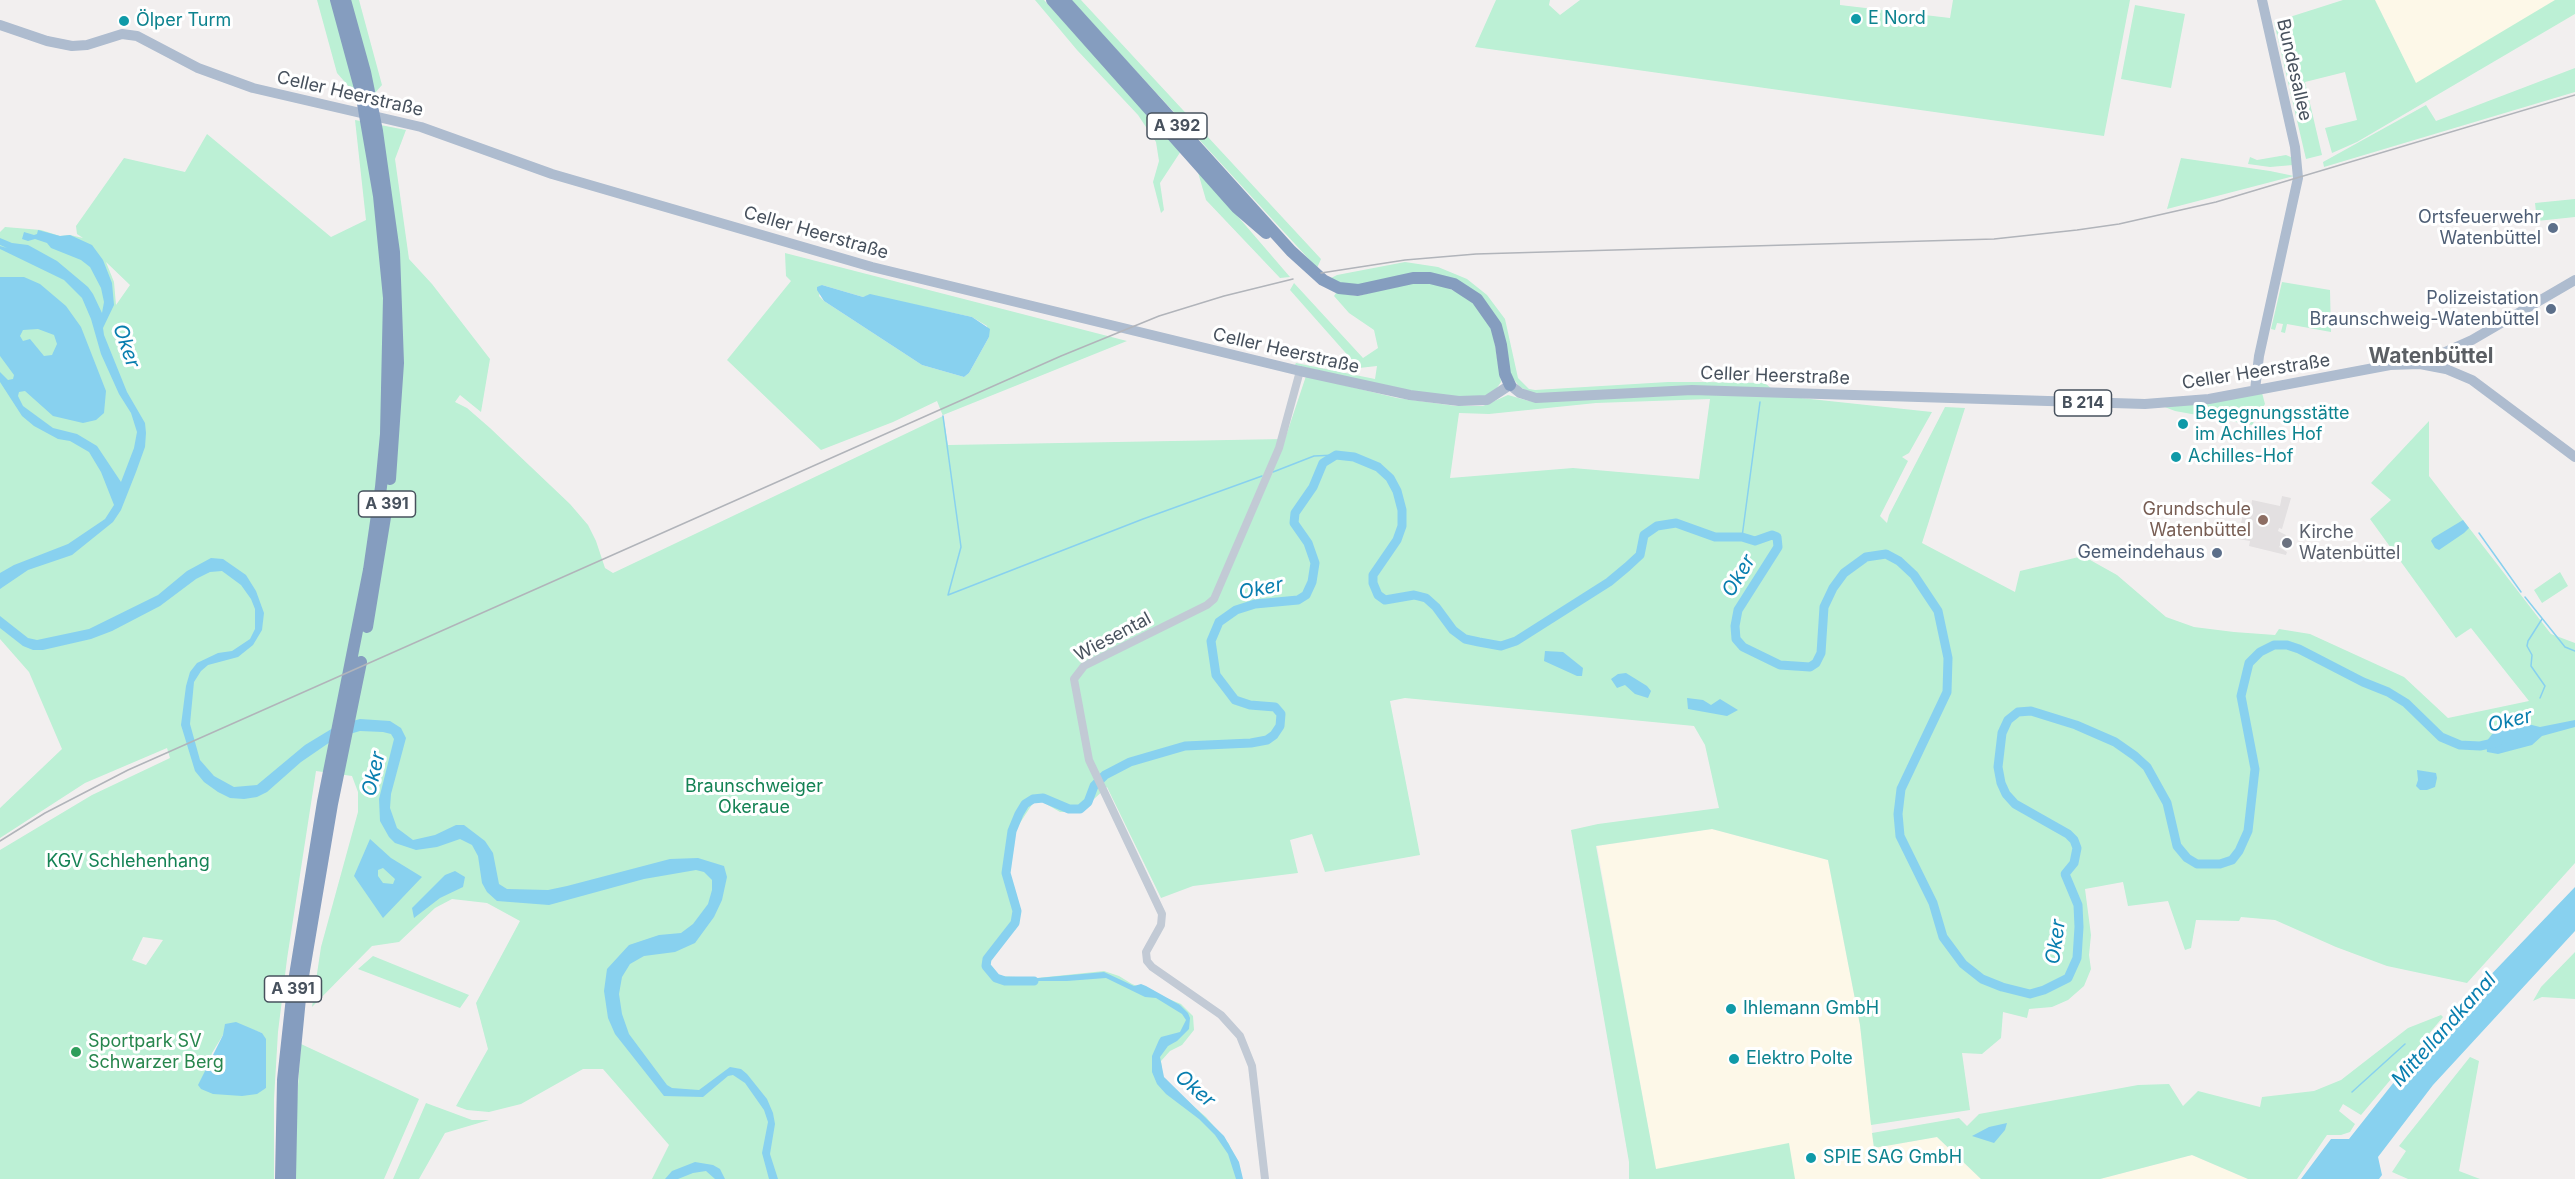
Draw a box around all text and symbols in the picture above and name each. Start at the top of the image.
place label: E Nord [1868,8,1926,30]
place label: Ölper Turm [136,10,231,32]
marker: E Nord [1849,12,1863,26]
marker: Ölper Turm [117,14,131,28]
street label: Bundesallee [2272,17,2316,123]
street label: Celler Heerstraße [275,67,425,121]
road number: A 392 [1147,113,1207,139]
street label: Celler Heerstraße [741,202,891,264]
place label: Ortsfeuerwehr Watenbüttel [2418,207,2541,250]
marker: Ortsfeuerwehr Watenbüttel [2546,221,2560,235]
place label: Polizeistation Braunschweig-Watenbüttel [2310,288,2539,330]
marker: Polizeistation Braunschweig-Watenbüttel [2544,302,2558,316]
water label: Oker [107,321,145,371]
street label: Celler Heerstraße [1211,324,1361,378]
district label: Watenbüttel [2369,344,2493,370]
street label: Celler Heerstraße [2180,350,2332,394]
street label: Celler Heerstraße [1700,363,1850,389]
road number: B 214 [2054,390,2112,416]
place label: Begegnungsstätte im Achilles Hof [2195,403,2350,446]
marker: Begegnungsstätte im Achilles Hof [2176,417,2190,431]
place label: Achilles-Hof [2188,446,2294,468]
marker: Achilles-Hof [2169,450,2183,464]
road number: A 391 [358,491,416,517]
place label: Grundschule Watenbüttel [2143,499,2251,542]
marker: Grundschule Watenbüttel [2256,513,2270,527]
place label: Kirche Watenbüttel [2299,522,2400,564]
marker: Kirche Watenbüttel [2280,536,2294,550]
place label: Gemeindehaus [2077,542,2205,564]
marker: Gemeindehaus [2210,546,2224,560]
water label: Oker [1717,551,1761,601]
water label: Oker [1237,573,1285,605]
street label: Wiesental [1071,608,1155,666]
water label: Oker [2485,704,2535,738]
water label: Oker [357,749,391,799]
park label: Braunschweiger Okeraue [685,776,823,818]
park label: KGV Schlehenhang [46,851,210,873]
water label: Oker [2041,918,2071,966]
water label: Mittellandkanal [2387,968,2501,1092]
road number: A 391 [264,976,322,1002]
place label: Ihlemann GmbH [1743,998,1879,1020]
marker: Ihlemann GmbH [1724,1002,1738,1016]
place label: Sportpark SV Schwarzer Berg [88,1031,224,1074]
marker: Sportpark SV Schwarzer Berg [69,1045,83,1059]
place label: Elektro Polte [1746,1048,1853,1070]
marker: Elektro Polte [1727,1052,1741,1066]
water label: Oker [1170,1065,1220,1113]
place label: SPIE SAG GmbH [1823,1147,1962,1169]
marker: SPIE SAG GmbH [1804,1151,1818,1165]

